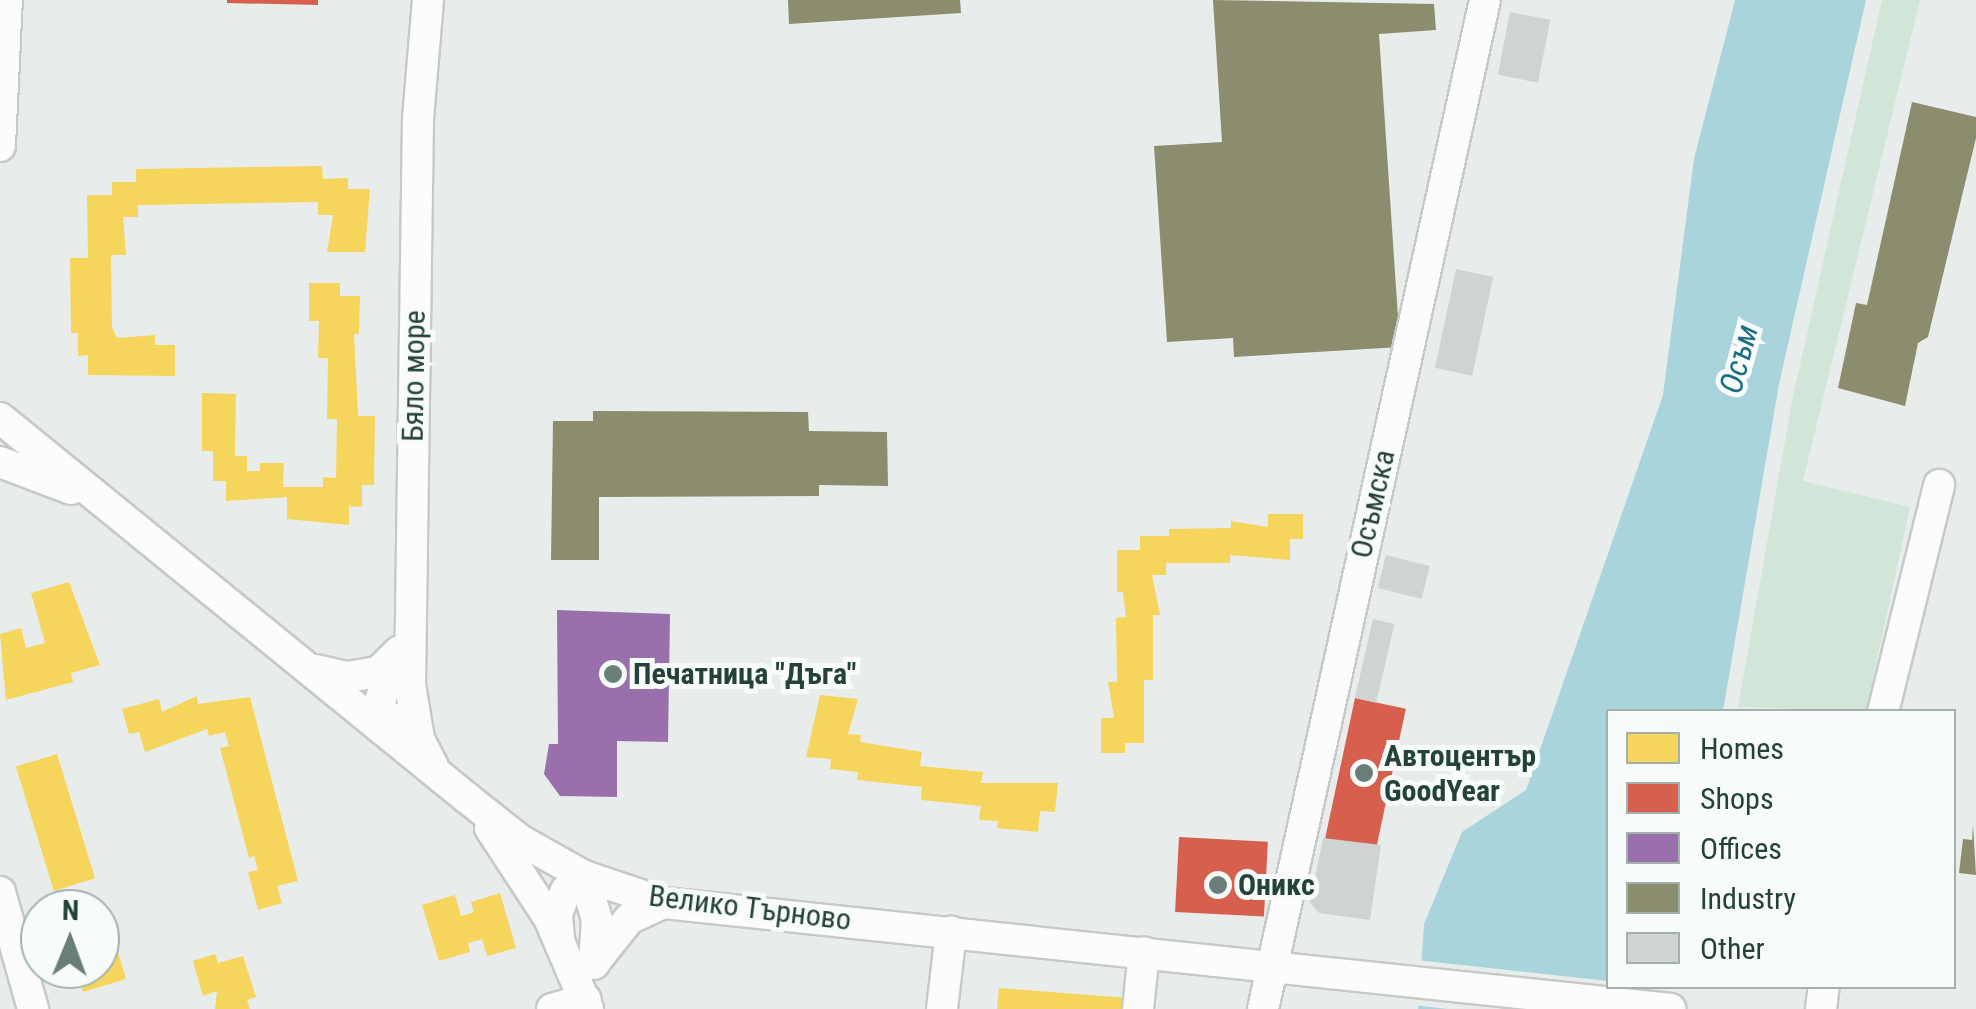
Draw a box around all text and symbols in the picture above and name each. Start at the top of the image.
street label: Бяло море [395,310,433,442]
water label: Осъм [1711,320,1767,398]
street label: Осъмска [1343,446,1403,562]
place label: Печатница "Дъга" [633,656,856,692]
marker: Печатница "Дъга" [602,663,624,685]
legend [1606,709,1956,989]
text: Homes [1700,731,1784,766]
place label: Автоцентър GoodYear [1384,738,1536,808]
marker: Автоцентър GoodYear [1353,762,1375,784]
text: Shops [1700,781,1774,816]
text: Offices [1700,831,1782,866]
place label: Оникс [1238,867,1315,903]
marker: Оникс [1207,874,1229,896]
street label: Велико Търново [647,878,853,938]
text: Industry [1700,881,1796,916]
north arrow [20,889,120,989]
text: N [62,894,79,927]
text: Other [1700,931,1765,966]

